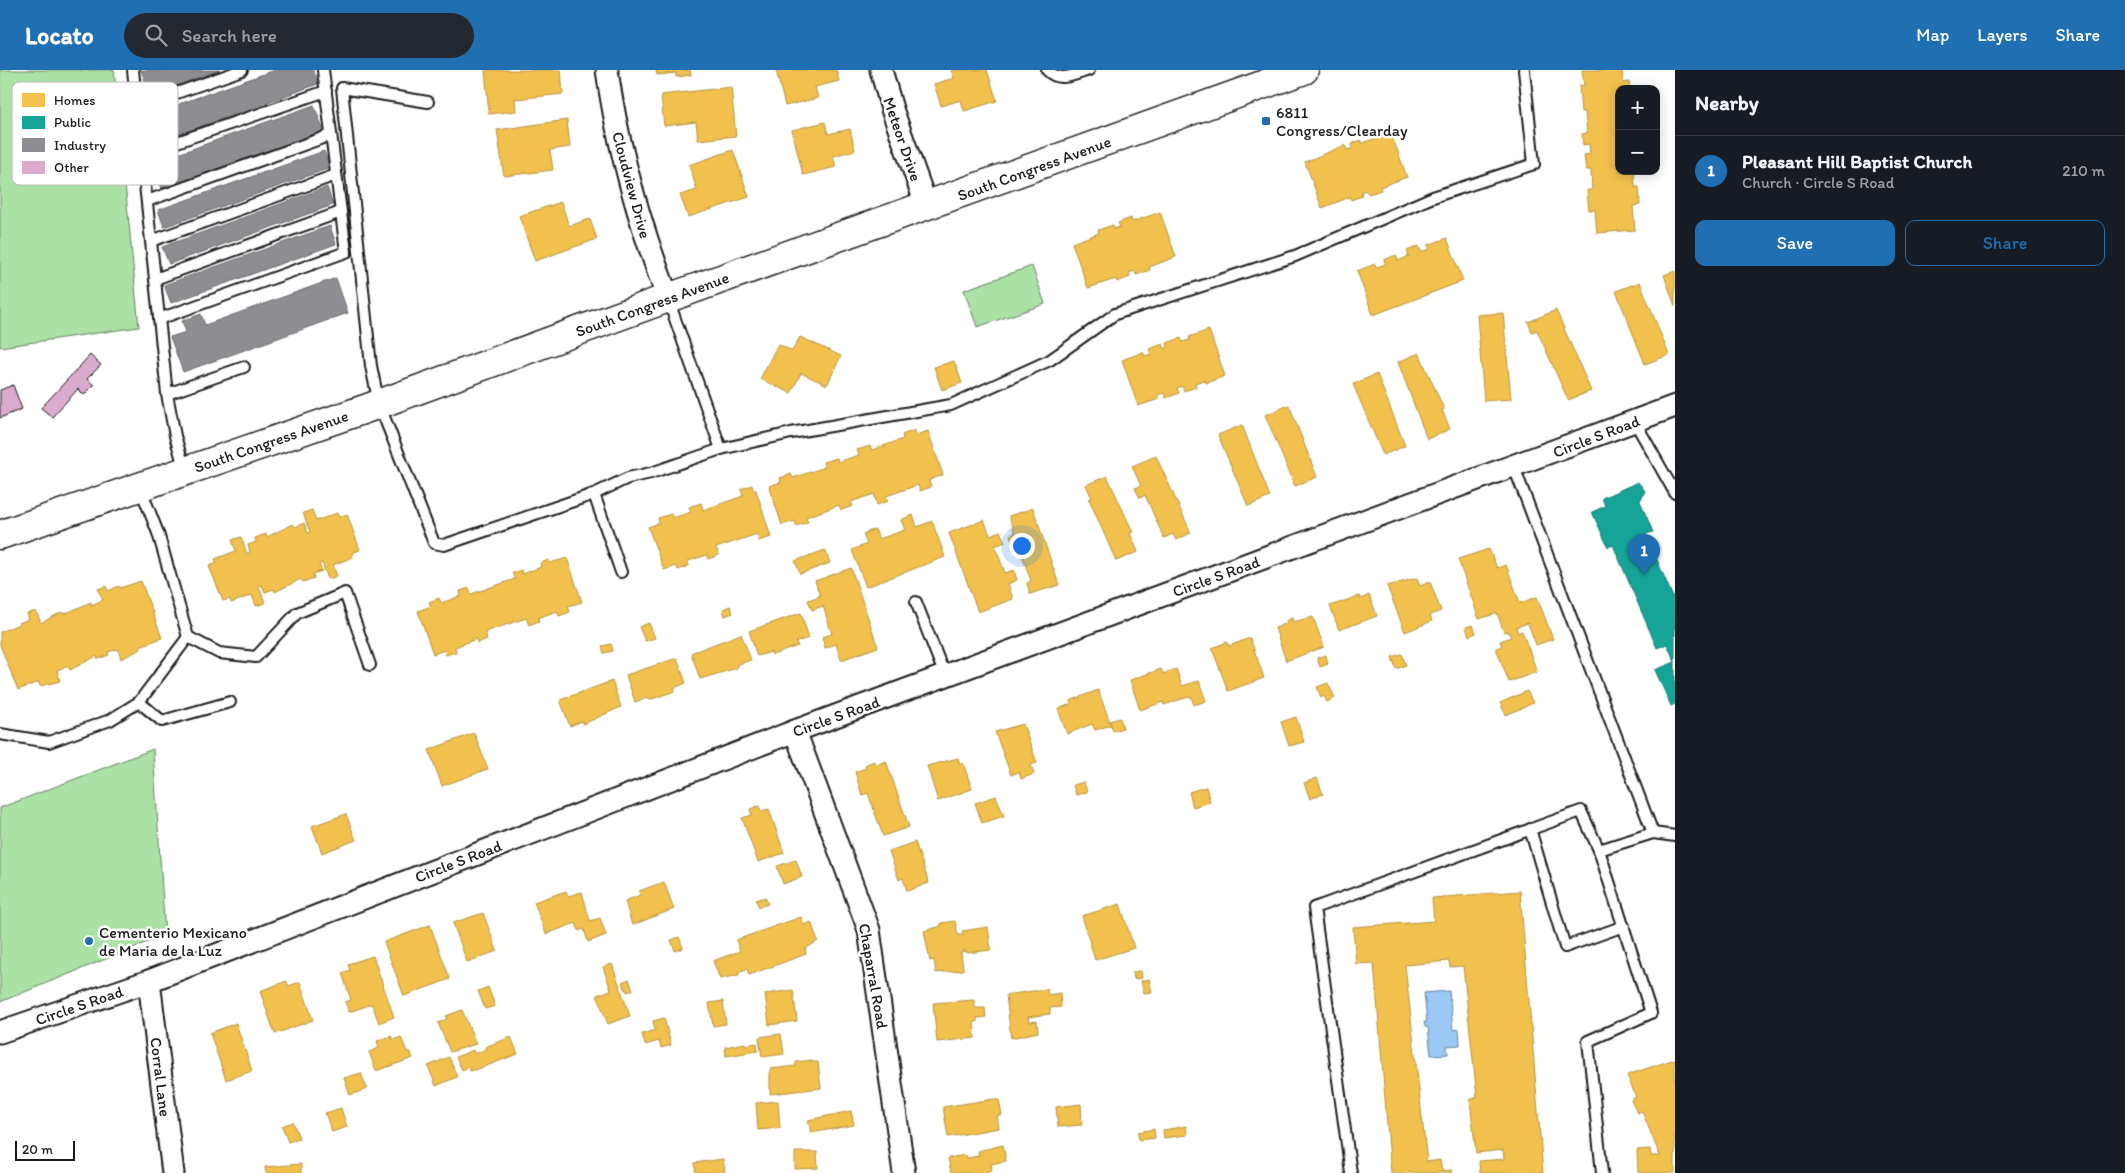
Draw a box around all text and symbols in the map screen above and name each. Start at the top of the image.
search box [124,13,474,58]
text: Locato [25,21,94,50]
icon: search [142,21,170,49]
text: Search here [182,24,277,47]
text: Map [1916,24,1949,46]
text: Layers [1977,24,2027,46]
text: Share [2055,24,2100,46]
legend [12,82,178,185]
map controls [1615,85,1660,175]
button: + [1615,85,1660,130]
text: Nearby [1695,90,1759,115]
text: Homes [54,92,96,109]
street label: Meteor Drive [879,95,926,184]
place label: 6811 Congress/Clearday [1276,103,1408,140]
text: Public [54,114,92,131]
marker: 6811 Congress/Clearday [1260,115,1272,127]
street label: Cloudview Drive [608,130,655,241]
button: − [1615,130,1660,175]
street label: South Congress Avenue [955,132,1113,205]
text: Industry [54,137,106,154]
text: Pleasant Hill Baptist Church [1742,150,1972,173]
text: Other [54,159,89,176]
text: 1 [1707,161,1715,180]
text: 210 m [2062,161,2105,180]
text: Church · Circle S Road [1742,173,1894,192]
button: Save [1695,220,1895,266]
button: Share [1905,220,2105,266]
street label: South Congress Avenue [573,268,731,341]
street label: South Congress Avenue [192,406,351,477]
street label: Circle S Road [1550,411,1642,462]
your location [1009,533,1035,559]
pin: 1 [1628,534,1660,575]
street label: Circle S Road [1170,552,1263,601]
street label: Circle S Road [790,692,883,741]
street label: Circle S Road [412,836,504,887]
street label: Chaparral Road [855,922,892,1030]
place label: Cementerio Mexicano de Maria de la Luz [99,923,247,960]
marker: Cementerio Mexicano de Maria de la Luz [83,935,95,947]
street label: Circle S Road [33,982,126,1029]
street label: Corral Lane [146,1036,175,1118]
scale bar [15,1138,75,1161]
text: 20 m [22,1141,53,1158]

